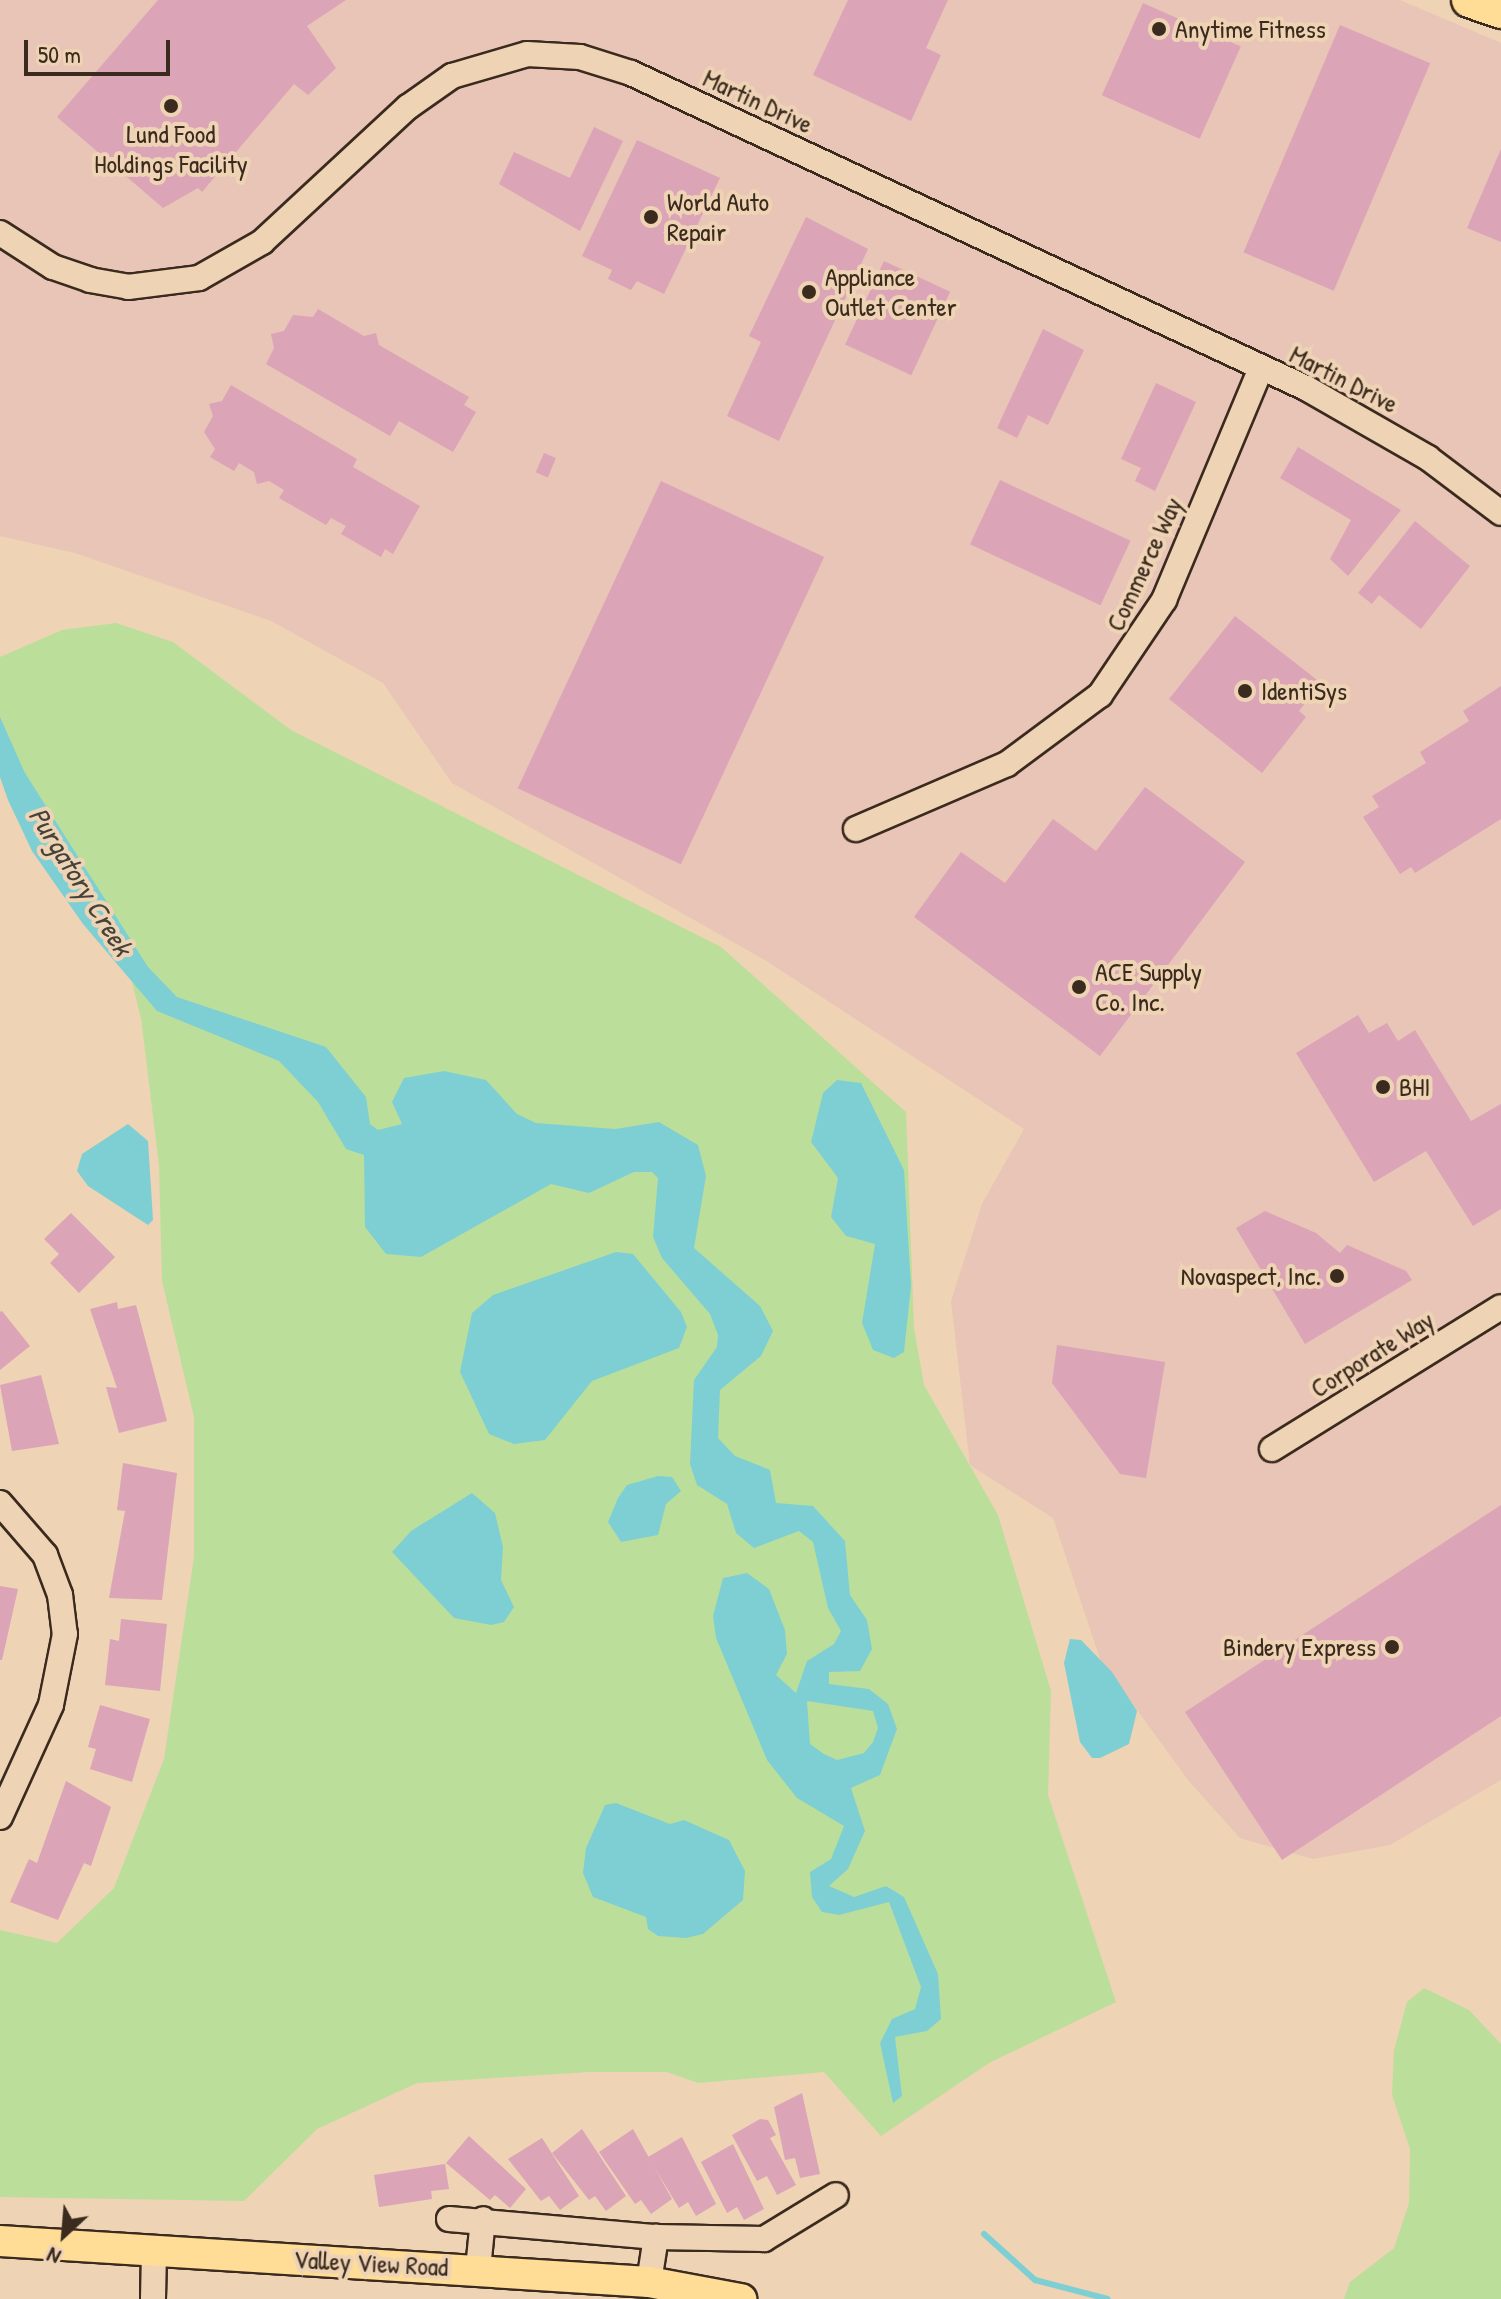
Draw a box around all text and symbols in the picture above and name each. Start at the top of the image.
place label: Anytime Fitness [1175,13,1326,45]
marker: Anytime Fitness [1150,20,1168,38]
scale bar [28,24,174,74]
text: 50 m [38,38,81,70]
street label: Martin Drive [698,62,818,140]
marker: Lund Food Holdings Facility [162,97,180,115]
place label: Lund Food Holdings Facility [94,118,248,180]
place label: World Auto Repair [667,186,769,248]
marker: World Auto Repair [642,208,660,226]
place label: Appliance Outlet Center [825,261,957,322]
marker: Appliance Outlet Center [800,283,818,301]
street label: Martin Drive [1285,339,1403,419]
street label: Commerce Way [1099,492,1189,636]
place label: IdentiSys [1261,675,1347,707]
marker: IdentiSys [1236,682,1254,700]
water label: Purgatory Creek [22,800,140,962]
place label: ACE Supply Co. Inc. [1095,956,1202,1018]
marker: ACE Supply Co. Inc. [1070,978,1088,996]
place label: BHI [1399,1071,1430,1103]
marker: BHI [1374,1078,1392,1096]
place label: Novaspect, Inc. [1181,1260,1321,1292]
marker: Novaspect, Inc. [1328,1267,1346,1285]
street label: Corporate Way [1305,1304,1439,1404]
place label: Bindery Express [1223,1631,1376,1663]
marker: Bindery Express [1383,1638,1401,1656]
north arrow [24,2195,104,2275]
text: N [42,2241,65,2273]
street label: Valley View Road [293,2243,449,2283]

